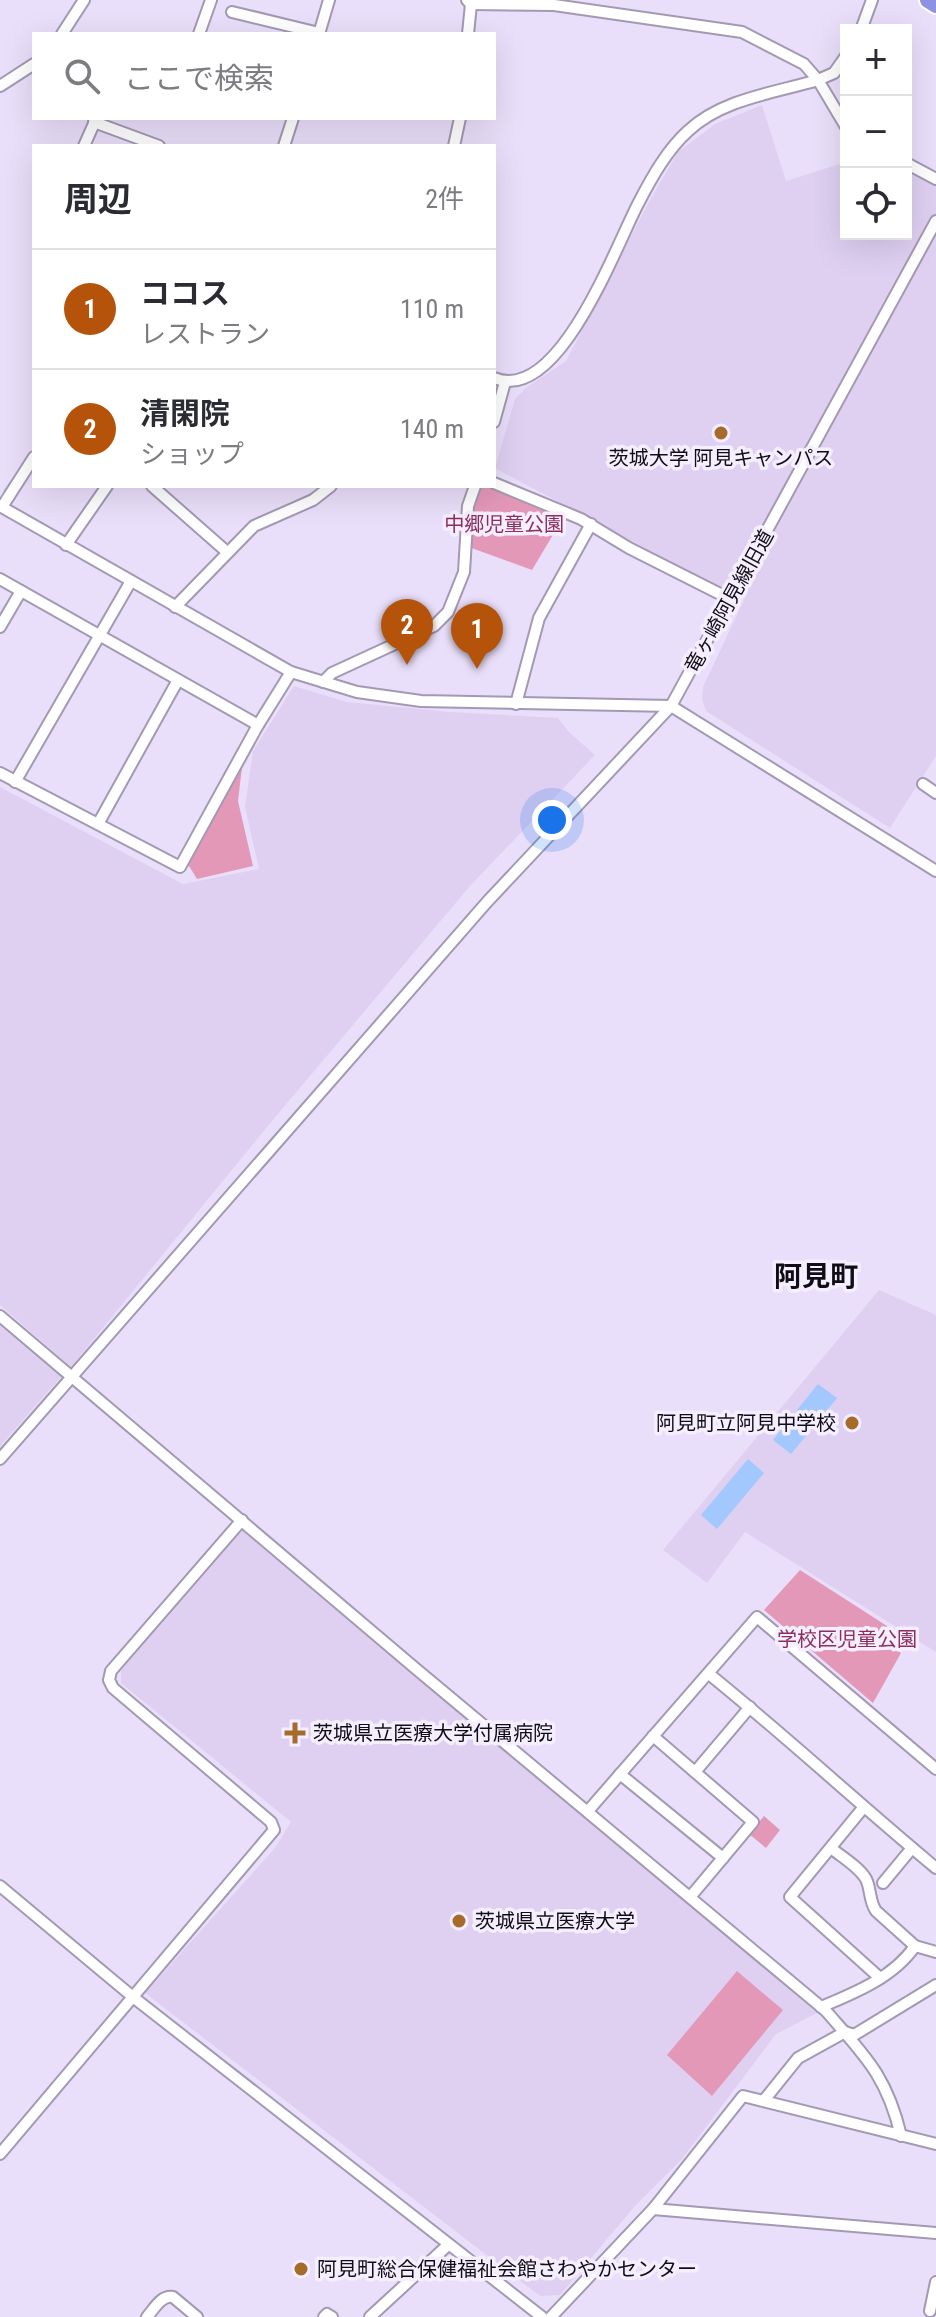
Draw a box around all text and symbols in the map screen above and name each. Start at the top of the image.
map controls [840,24,912,240]
button: + [840,24,912,96]
search box [32,32,496,120]
icon: search [60,54,104,98]
text: ここで検索 [124,61,274,96]
button: − [840,96,912,168]
button: locate [840,168,912,240]
text: 周辺 [64,179,132,219]
text: 2件 [425,184,464,214]
text: ココス [140,276,230,311]
text: 1 [83,294,97,324]
text: 110 m [400,294,464,324]
text: レストラン [140,319,270,349]
text: 清閑院 [140,396,230,431]
text: 2 [83,414,97,444]
text: 140 m [400,414,464,444]
marker: 茨城大学 阿見キャンパス [712,424,730,442]
text: ショップ [140,439,244,469]
place label: 茨城大学 阿見キャンパス [609,446,833,470]
park label: 中郷児童公園 [444,512,564,536]
street label: 竜ヶ崎阿見線旧道 [680,525,778,677]
pin: 2 [381,599,433,665]
pin: 1 [451,603,503,669]
your location [532,800,572,840]
district label: 阿見町 [774,1260,858,1293]
place label: 阿見町立阿見中学校 [656,1411,836,1435]
marker: 阿見町立阿見中学校 [843,1414,861,1432]
park label: 学校区児童公園 [777,1627,917,1651]
place label: 茨城県立医療大学付属病院 [313,1721,553,1745]
marker: 茨城県立医療大学付属病院 [284,1722,306,1744]
place label: 茨城県立医療大学 [475,1909,635,1933]
marker: 茨城県立医療大学 [450,1912,468,1930]
place label: 阿見町総合保健福祉会館さわやかセンター [317,2257,697,2281]
marker: 阿見町総合保健福祉会館さわやかセンター [292,2260,310,2278]

